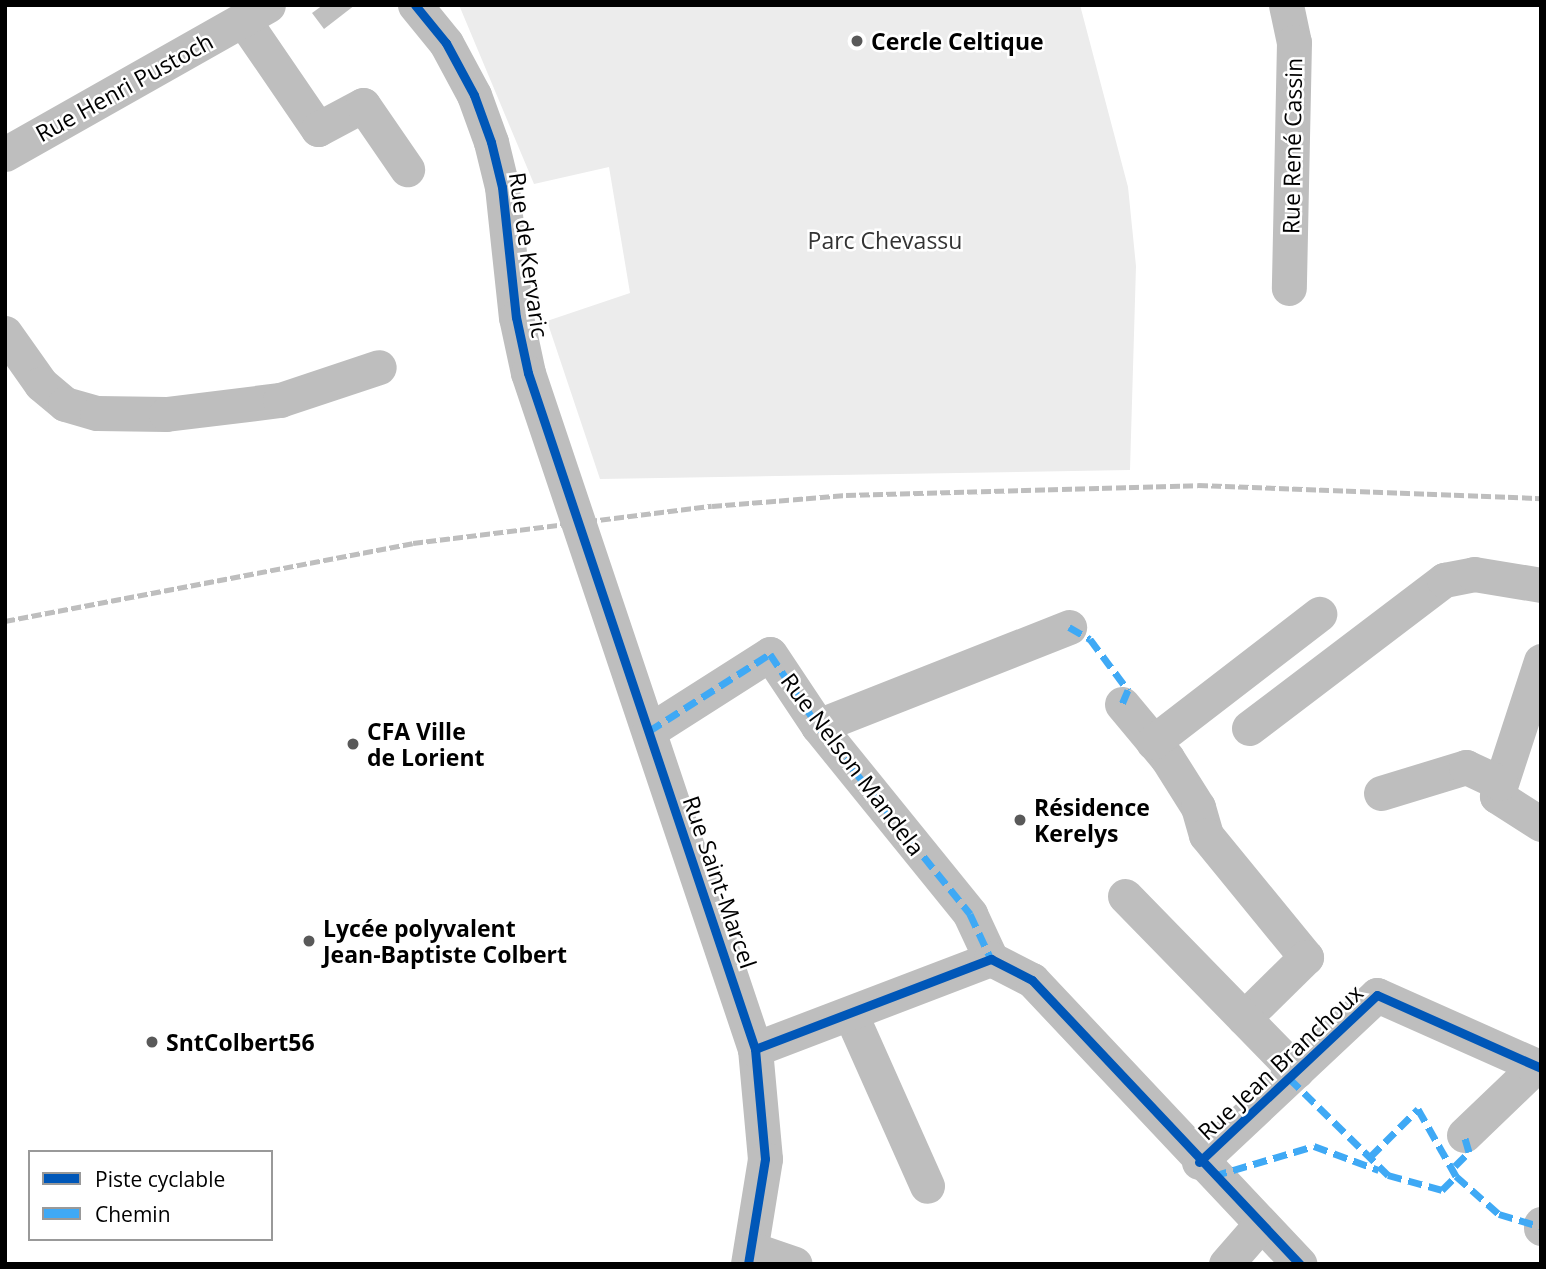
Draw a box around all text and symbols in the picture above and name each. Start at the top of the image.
street label: Rue Henri Pustoch [31,27,217,147]
place label: Cercle Celtique [871,27,1044,55]
marker: Cercle Celtique [849,33,865,49]
street label: Rue René Cassin [1277,58,1307,234]
street label: Rue de Kervaric [504,170,554,340]
park label: Parc Chevassu [808,226,962,254]
street label: Rue Nelson Mandela [775,667,931,861]
place label: CFA Ville de Lorient [367,717,485,771]
marker: CFA Ville de Lorient [345,736,361,752]
street label: Rue Saint-Marcel [678,792,762,972]
place label: Résidence Kerelys [1034,793,1150,847]
marker: Résidence Kerelys [1012,812,1028,828]
place label: Lycée polyvalent Jean-Baptiste Colbert [323,914,567,968]
marker: Lycée polyvalent Jean-Baptiste Colbert [301,933,317,949]
street label: Rue Jean Branchoux [1192,978,1368,1146]
place label: SntColbert56 [166,1028,315,1056]
marker: SntColbert56 [144,1034,160,1050]
legend [28,1150,273,1241]
text: Piste cyclable [95,1165,225,1193]
text: Chemin [95,1200,171,1228]

